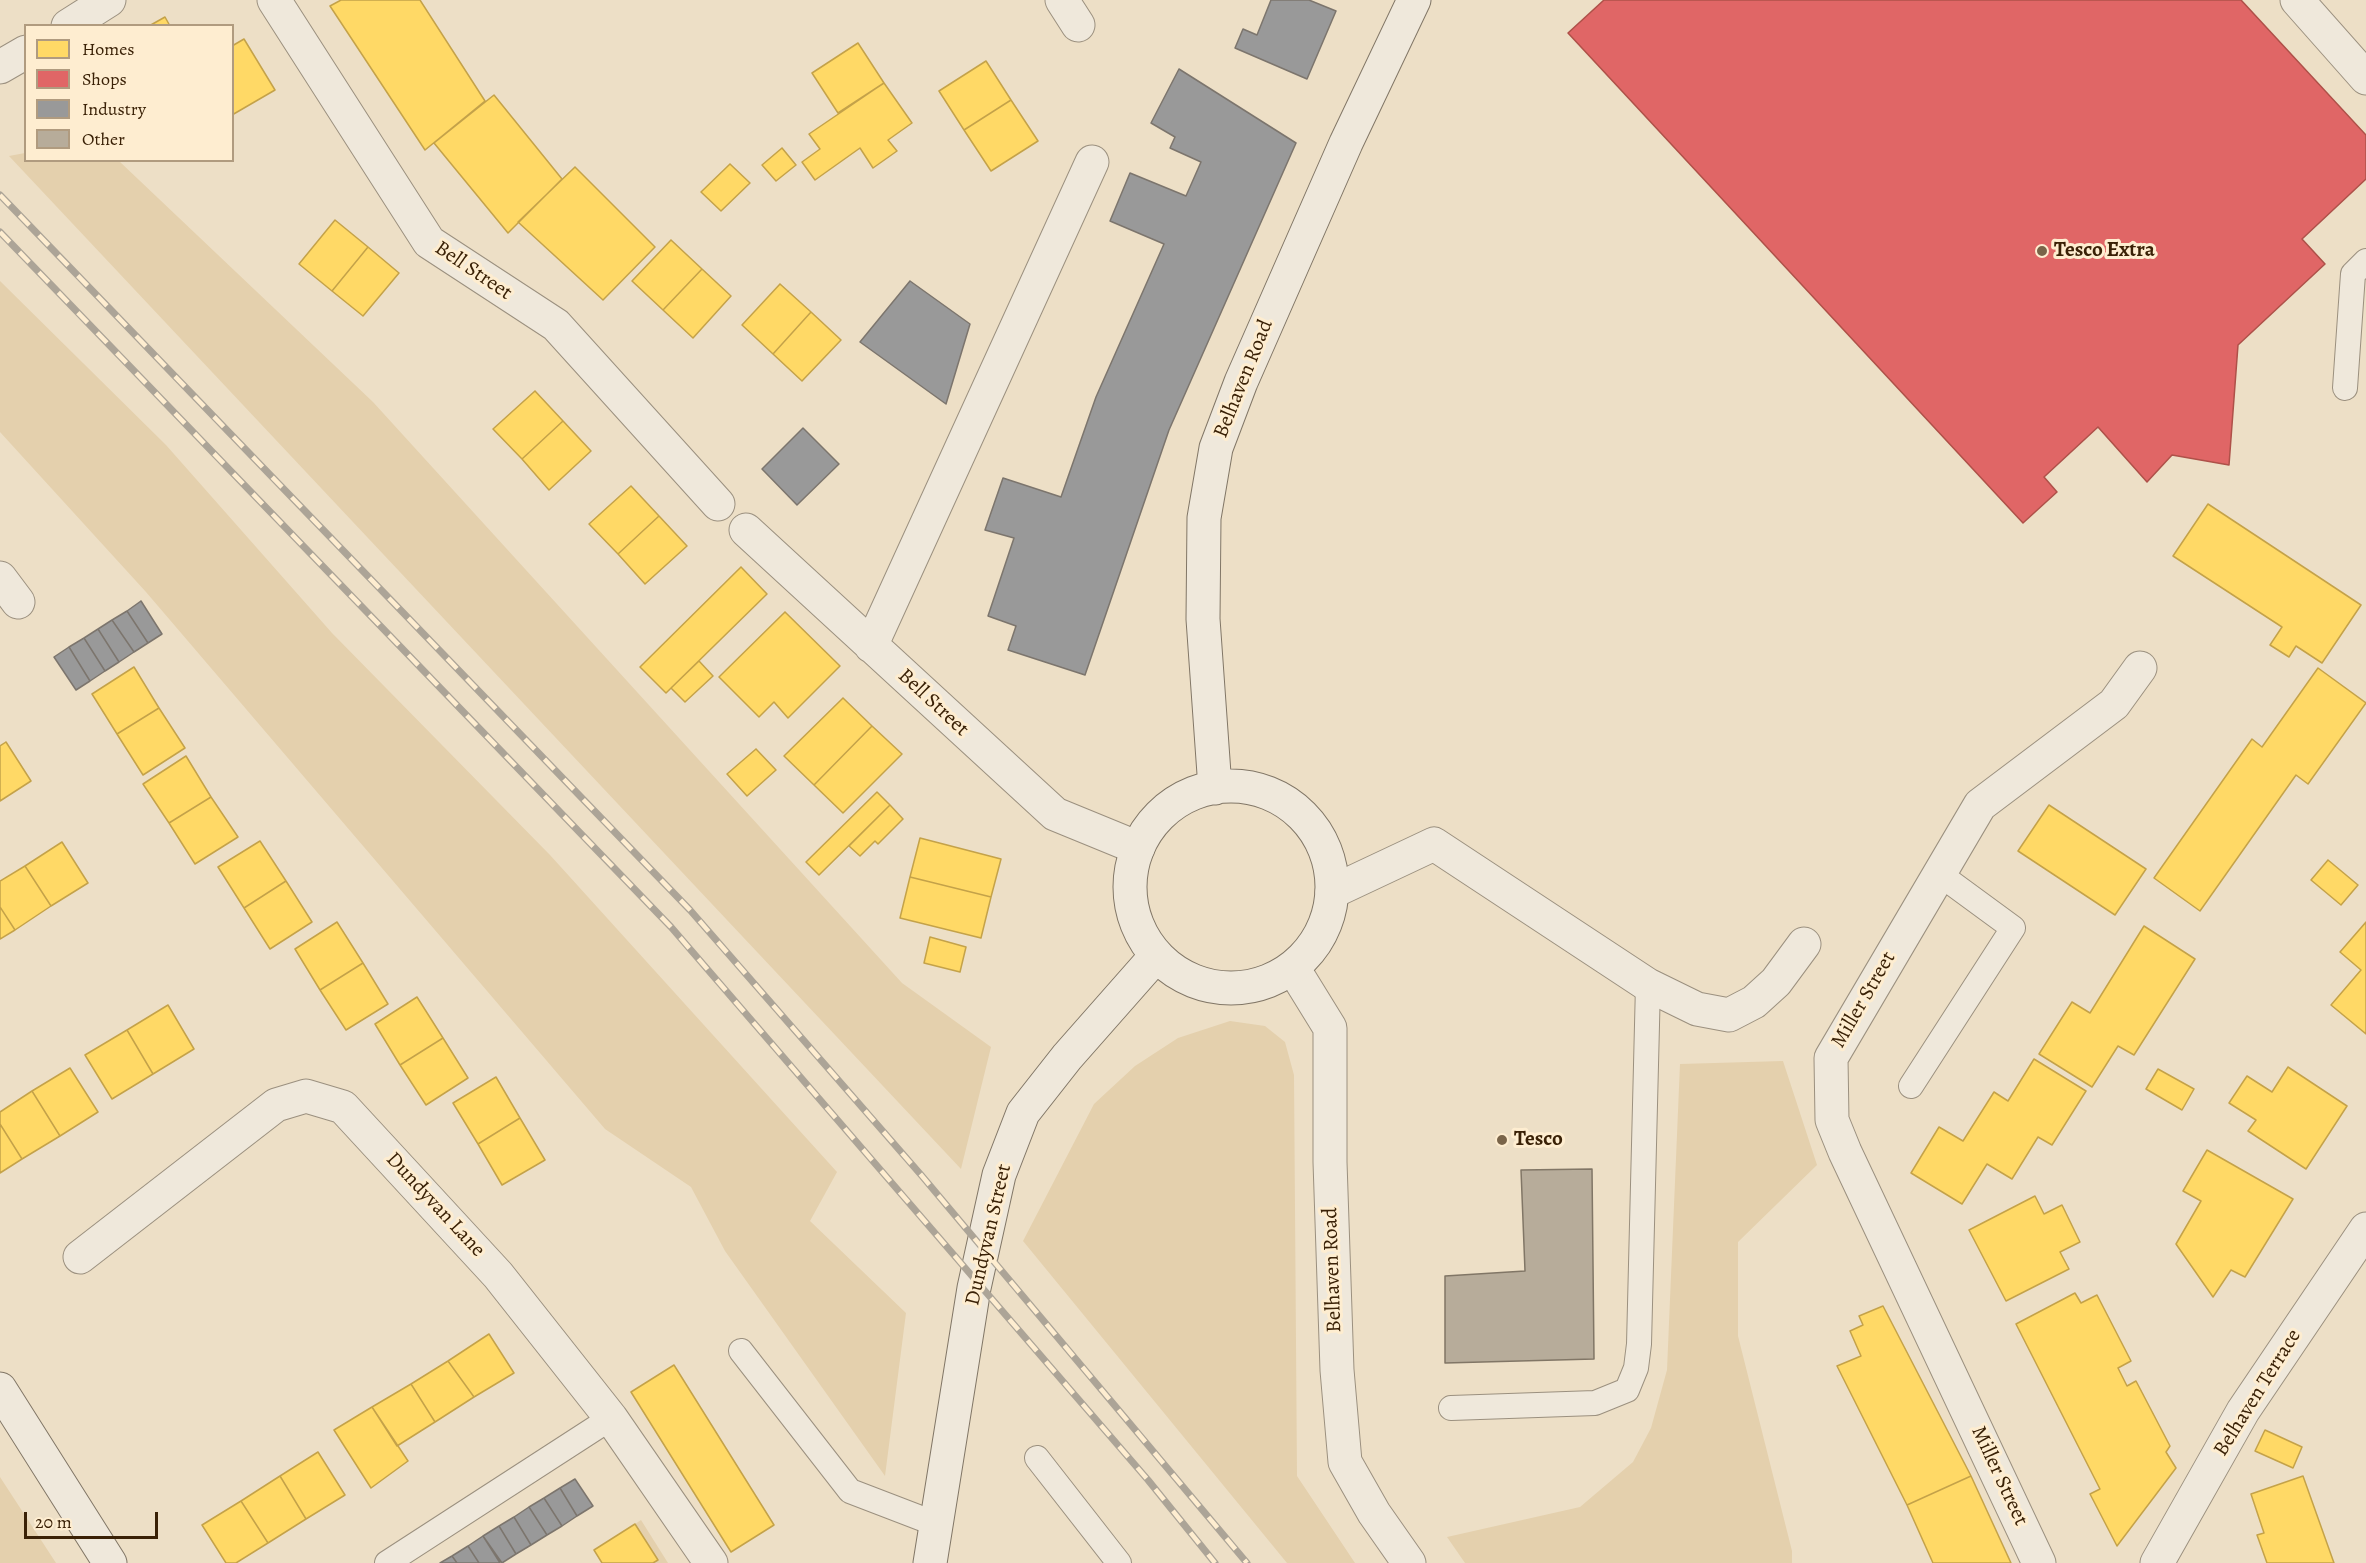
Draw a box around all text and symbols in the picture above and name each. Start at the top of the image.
legend [24,24,234,162]
text: Homes [82,37,134,61]
text: Shops [82,67,127,91]
text: Industry [82,97,146,121]
text: Other [82,127,125,151]
street label: Bell Street [430,236,516,306]
place label: Tesco Extra [2054,238,2155,264]
marker: Tesco Extra [2035,244,2049,258]
street label: Belhaven Road [1209,316,1279,442]
street label: Bell Street [892,664,974,742]
street label: Miller Street [1826,947,1902,1053]
place label: Tesco [1514,1127,1563,1153]
marker: Tesco [1495,1133,1509,1147]
street label: Dundyvan Lane [380,1147,490,1263]
street label: Dundyvan Street [960,1162,1018,1308]
street label: Belhaven Road [1318,1207,1348,1333]
street label: Belhaven Terrace [2209,1325,2307,1461]
street label: Miller Street [1965,1422,2033,1530]
scale bar [27,1500,160,1538]
text: 20 m [35,1510,72,1534]

